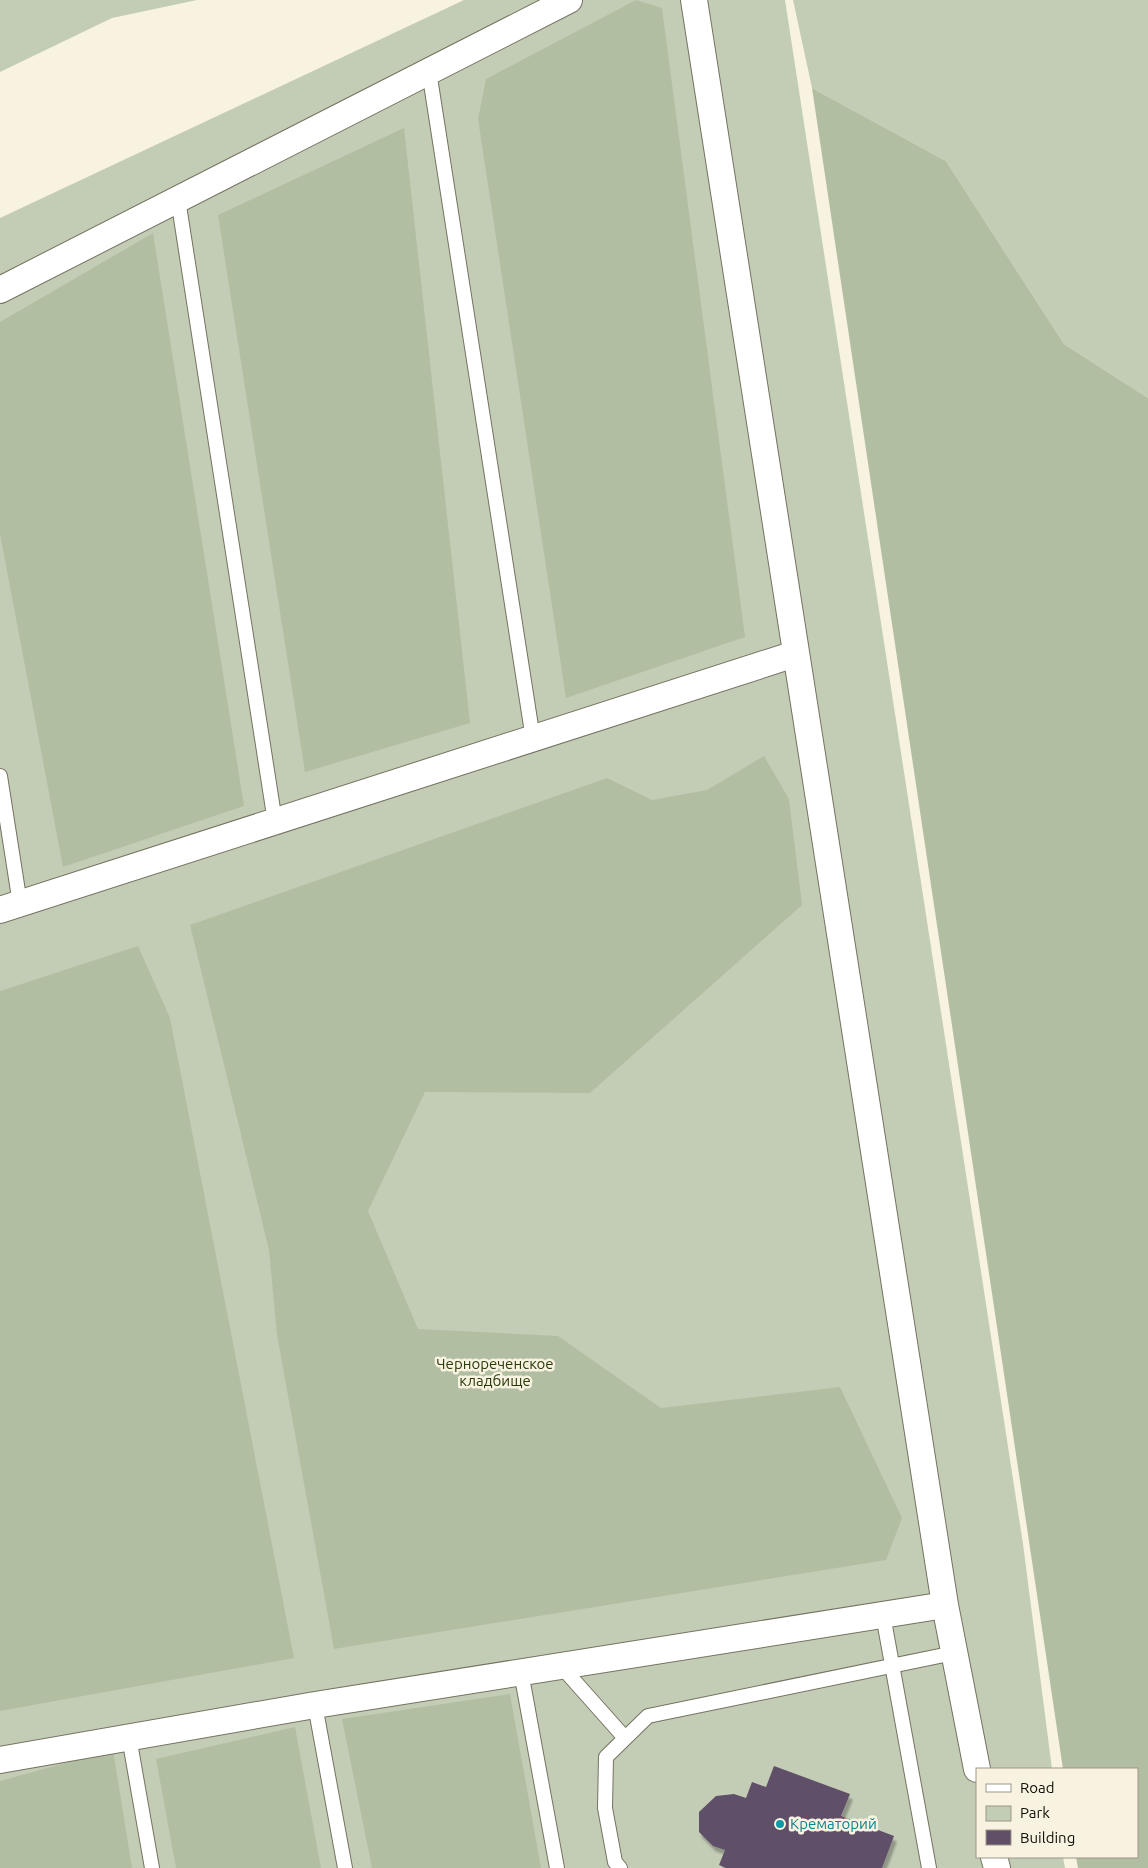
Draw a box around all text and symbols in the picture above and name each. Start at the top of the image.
park label: Чернореченское кладбище [436,1355,554,1389]
legend [976,1768,1138,1858]
text: Road [1020,1779,1055,1796]
text: Park [1020,1804,1050,1821]
place label: Крематорий [790,1815,877,1832]
marker: Крематорий [774,1818,786,1830]
text: Building [1020,1829,1075,1846]

